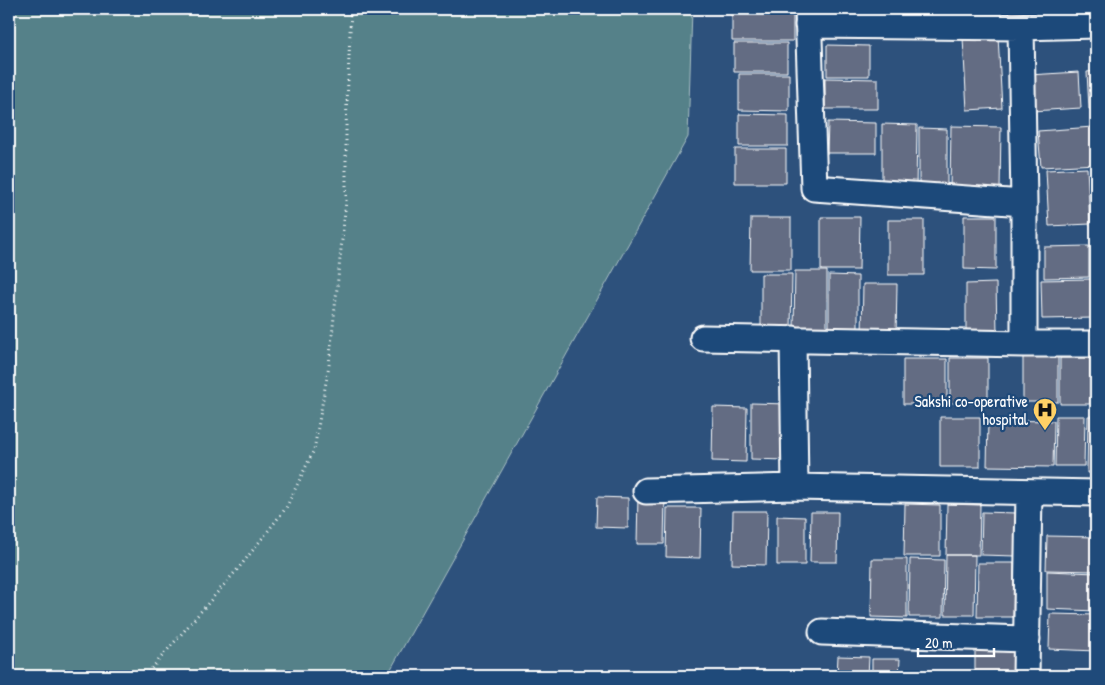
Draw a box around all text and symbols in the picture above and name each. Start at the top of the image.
place label: Sakshi co-operative hospital [915,390,1029,430]
hospital icon: Sakshi co-operative hospital [1032,397,1058,431]
scale bar [918,625,994,657]
text: 20 m [925,632,952,653]

